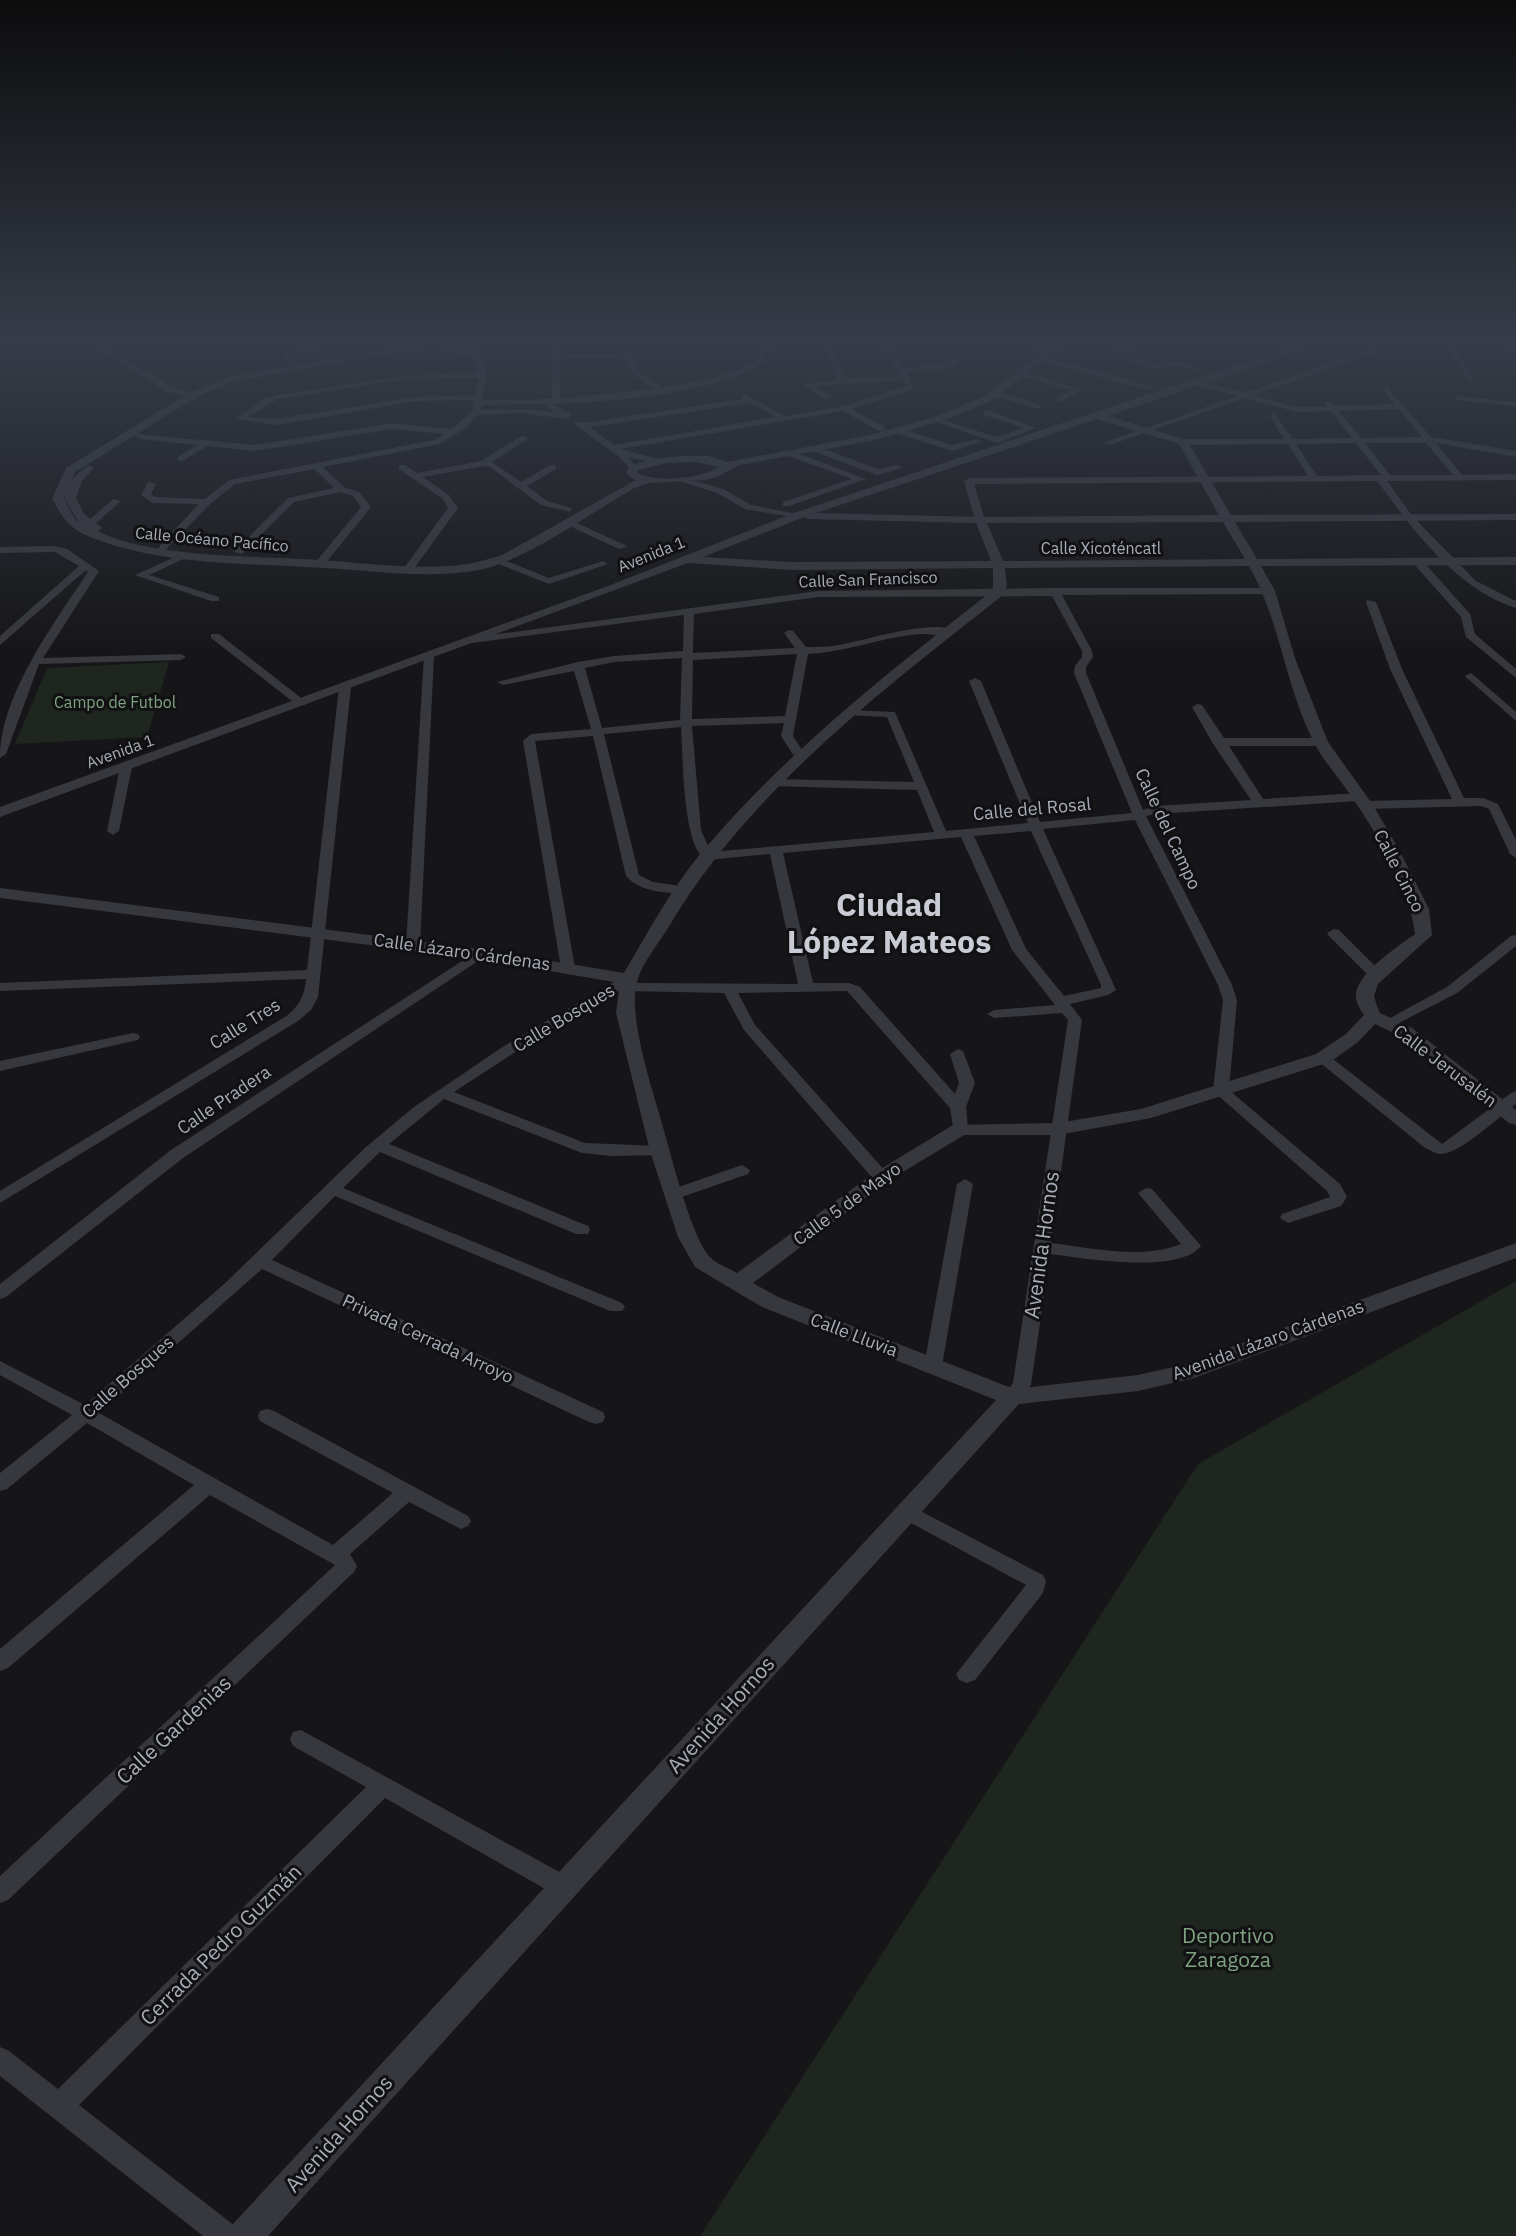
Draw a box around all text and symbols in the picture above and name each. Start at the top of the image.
street label: Calle Océano Pacífico [134,522,290,556]
street label: Avenida 1 [614,531,688,577]
street label: Calle Xicoténcatl [1041,538,1161,558]
street label: Calle San Francisco [798,567,938,591]
park label: Campo de Futbol [54,692,176,712]
street label: Avenida 1 [83,730,157,772]
street label: Calle del Campo [1130,765,1207,893]
street label: Calle del Rosal [972,792,1092,825]
street label: Calle Cinco [1369,826,1430,916]
district label: Ciudad López Mateos [787,883,991,962]
street label: Calle Lázaro Cárdenas [372,928,552,975]
street label: Calle Bosques [509,978,619,1057]
street label: Calle Tres [205,993,284,1054]
street label: Calle Jerusalén [1389,1019,1502,1112]
street label: Calle Pradera [173,1060,275,1139]
street label: Calle 5 de Mayo [788,1157,905,1250]
street label: Avenida Hornos [1017,1169,1065,1320]
street label: Privada Cerrada Arroyo [339,1289,517,1388]
street label: Avenida Lázaro Cárdenas [1169,1294,1367,1385]
street label: Calle Lluvia [807,1307,901,1362]
street label: Calle Bosques [77,1330,178,1423]
street label: Avenida Hornos [660,1650,780,1779]
street label: Calle Gardenias [110,1669,237,1790]
street label: Cerrada Pedro Guzmán [133,1857,307,2031]
park label: Deportivo Zaragoza [1182,1921,1274,1973]
street label: Avenida Hornos [278,2069,398,2198]

